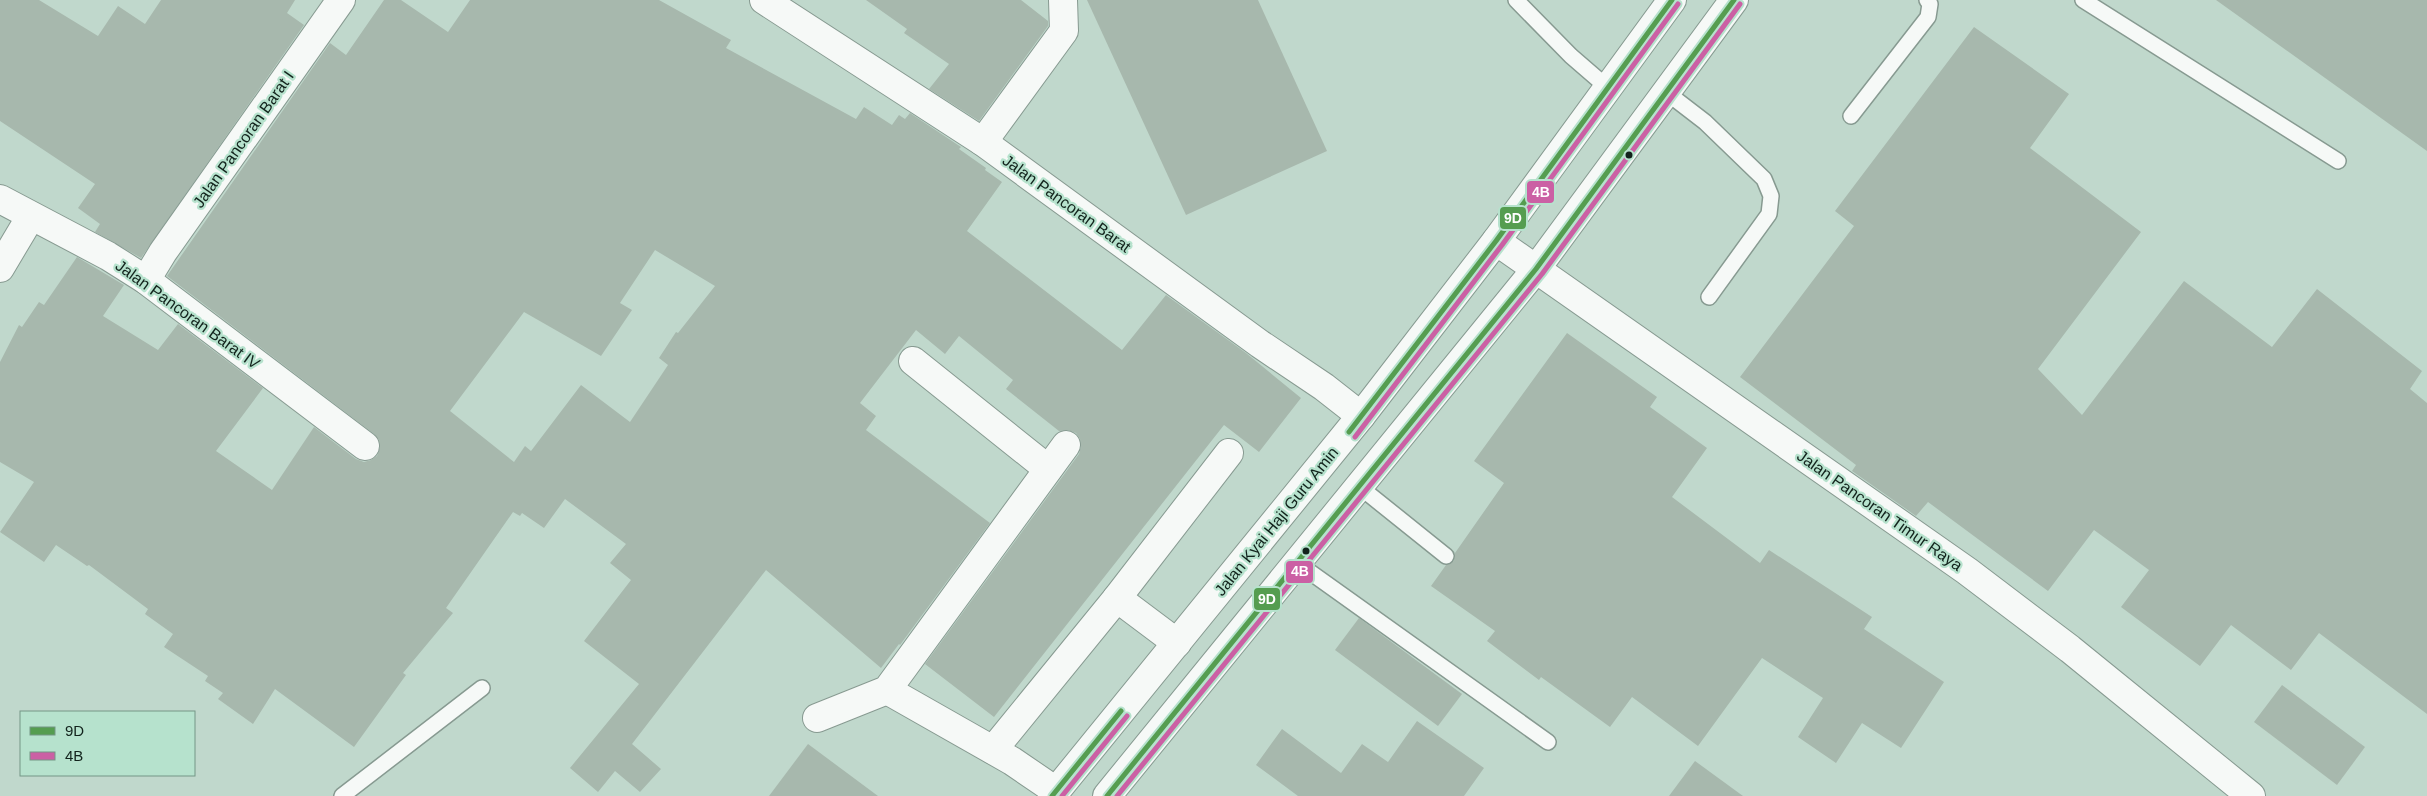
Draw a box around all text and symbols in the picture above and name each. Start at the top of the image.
street label: Jalan Pancoran Barat I [190,68,297,211]
unlabelled marker [1624,150,1634,160]
street label: Jalan Pancoran Barat [999,151,1134,256]
line badge: 4B [1526,180,1555,204]
text: 4B [1532,184,1550,200]
line badge: 9D [1499,206,1527,230]
text: 9D [1504,210,1522,226]
street label: Jalan Pancoran Barat IV [113,257,263,372]
street label: Jalan Kyai Haji Guru Amin [1211,444,1341,599]
street label: Jalan Pancoran Timur Raya [1794,447,1966,574]
unlabelled marker [1301,546,1311,556]
line badge: 4B [1285,560,1314,584]
text: 4B [1291,563,1309,579]
line badge: 9D [1253,587,1281,611]
text: 9D [1258,591,1276,607]
legend [20,711,195,776]
text: 9D [65,722,84,739]
text: 4B [65,747,83,764]

